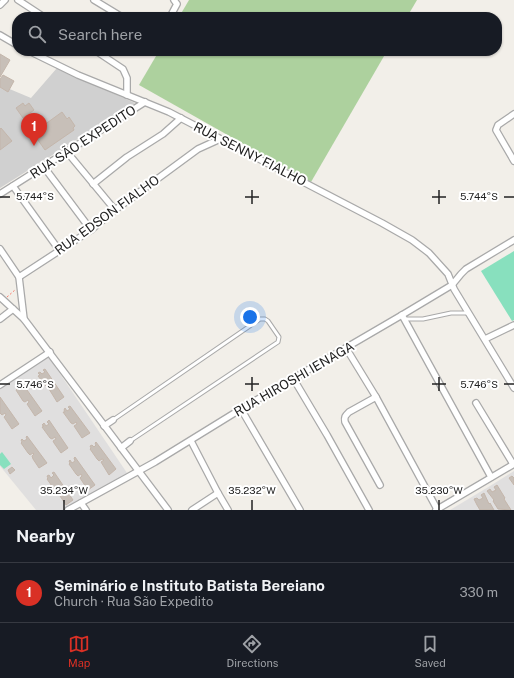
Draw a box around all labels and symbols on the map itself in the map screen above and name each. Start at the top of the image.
street label: RUA SÃO EXPEDITO [27,102,139,182]
pin: 1 [21,113,47,146]
street label: RUA SENNY FIALHO [191,119,309,189]
street label: RUA EDSON FIALHO [52,172,162,258]
text: 5.744°S [16,190,54,202]
text: 5.744°S [460,190,498,202]
your location [240,307,260,327]
street label: RUA HIROSHI IENAGA [231,338,357,420]
text: 5.746°S [16,378,54,390]
text: 5.746°S [460,378,498,390]
text: 35.234°W [40,484,88,496]
text: 35.232°W [228,484,276,496]
text: 35.230°W [415,484,463,496]

